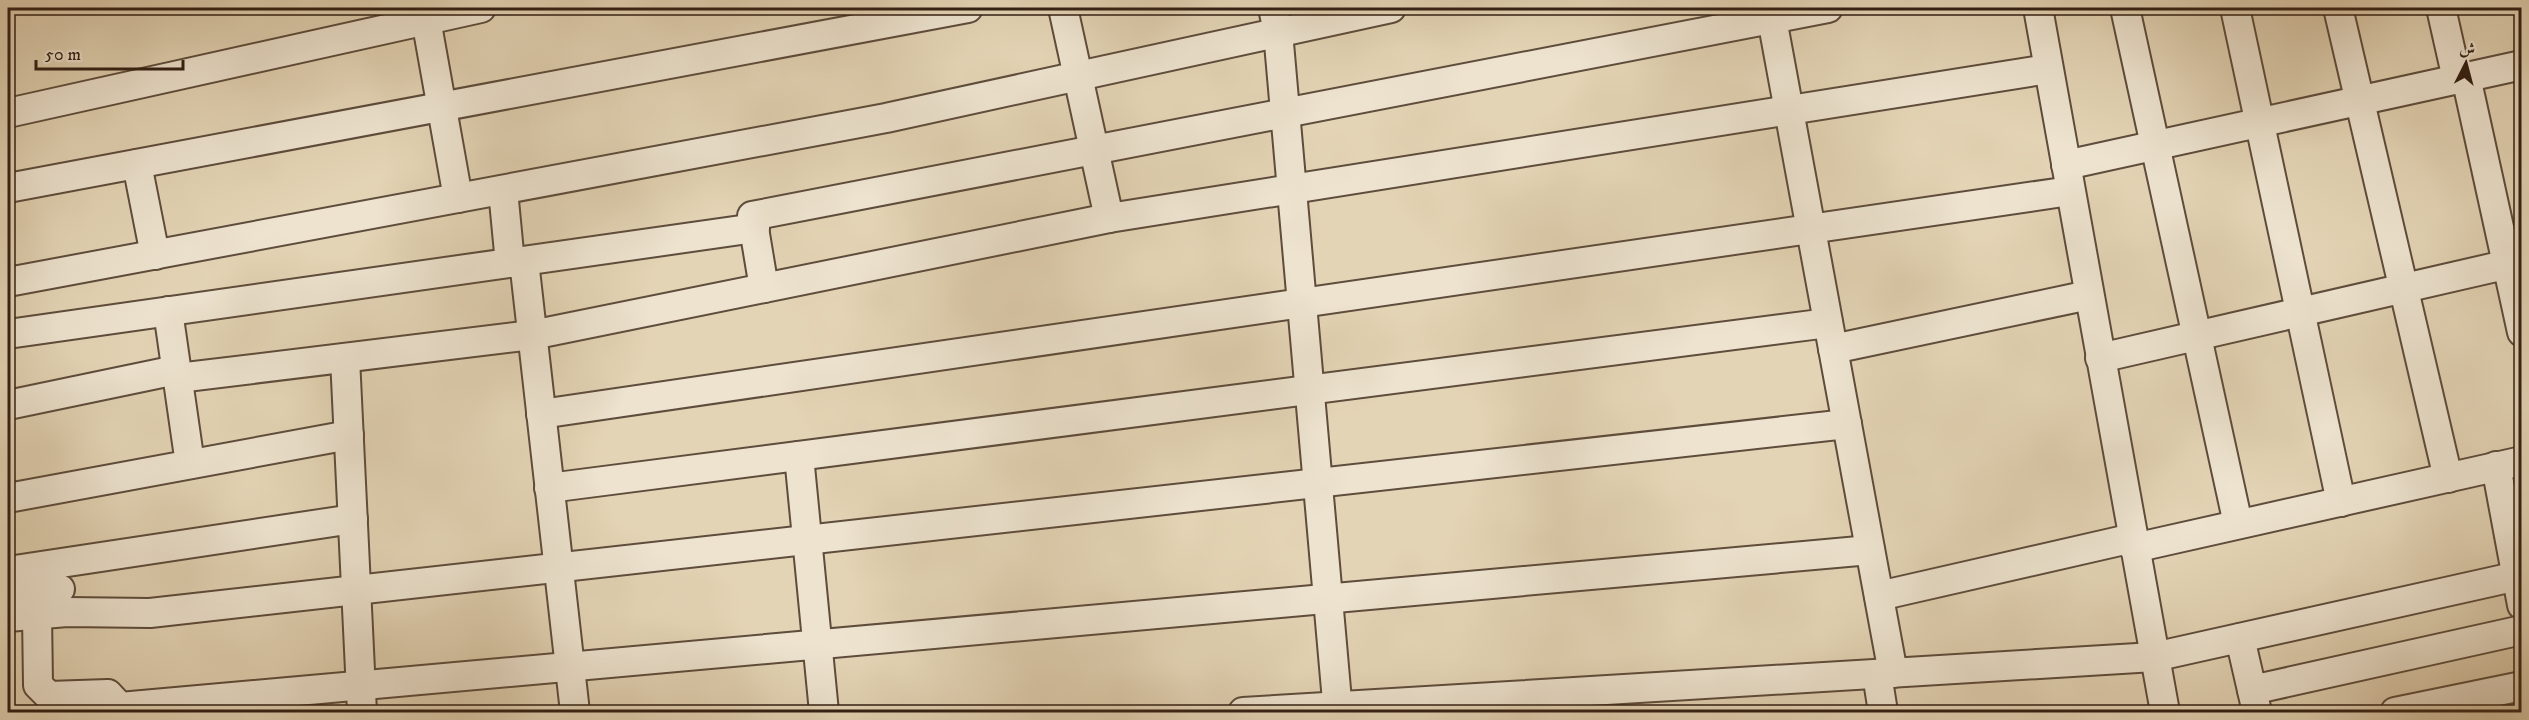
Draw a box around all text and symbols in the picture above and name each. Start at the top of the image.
scale bar [36,33,183,71]
north arrow [2436,33,2496,93]
text: ش [2459,38,2476,60]
text: 50 m [45,44,81,66]

